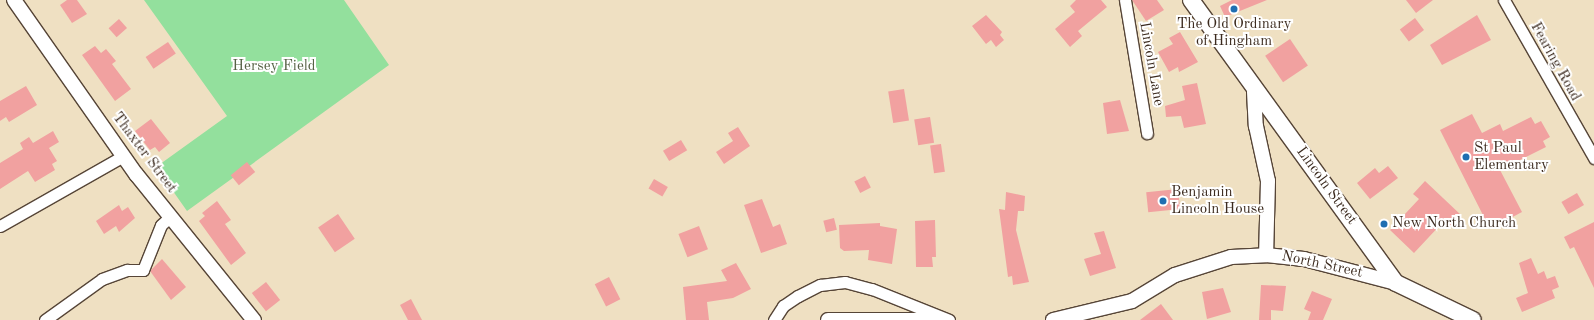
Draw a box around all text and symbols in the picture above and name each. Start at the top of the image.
marker: The Old Ordinary of Hingham [1229,4,1239,14]
place label: The Old Ordinary of Hingham [1177,15,1291,50]
street label: Fearing Road [1526,19,1584,105]
street label: Lincoln Lane [1135,21,1167,107]
park label: Hersey Field [232,58,316,76]
street label: Thaxter Street [108,109,180,197]
place label: St Paul Elementary [1474,139,1549,174]
street label: Lincoln Street [1292,143,1360,229]
marker: St Paul Elementary [1461,152,1471,162]
place label: Benjamin Lincoln House [1171,183,1264,218]
marker: Benjamin Lincoln House [1158,196,1168,206]
place label: New North Church [1392,215,1516,233]
marker: New North Church [1379,219,1389,229]
street label: North Street [1280,248,1364,282]

